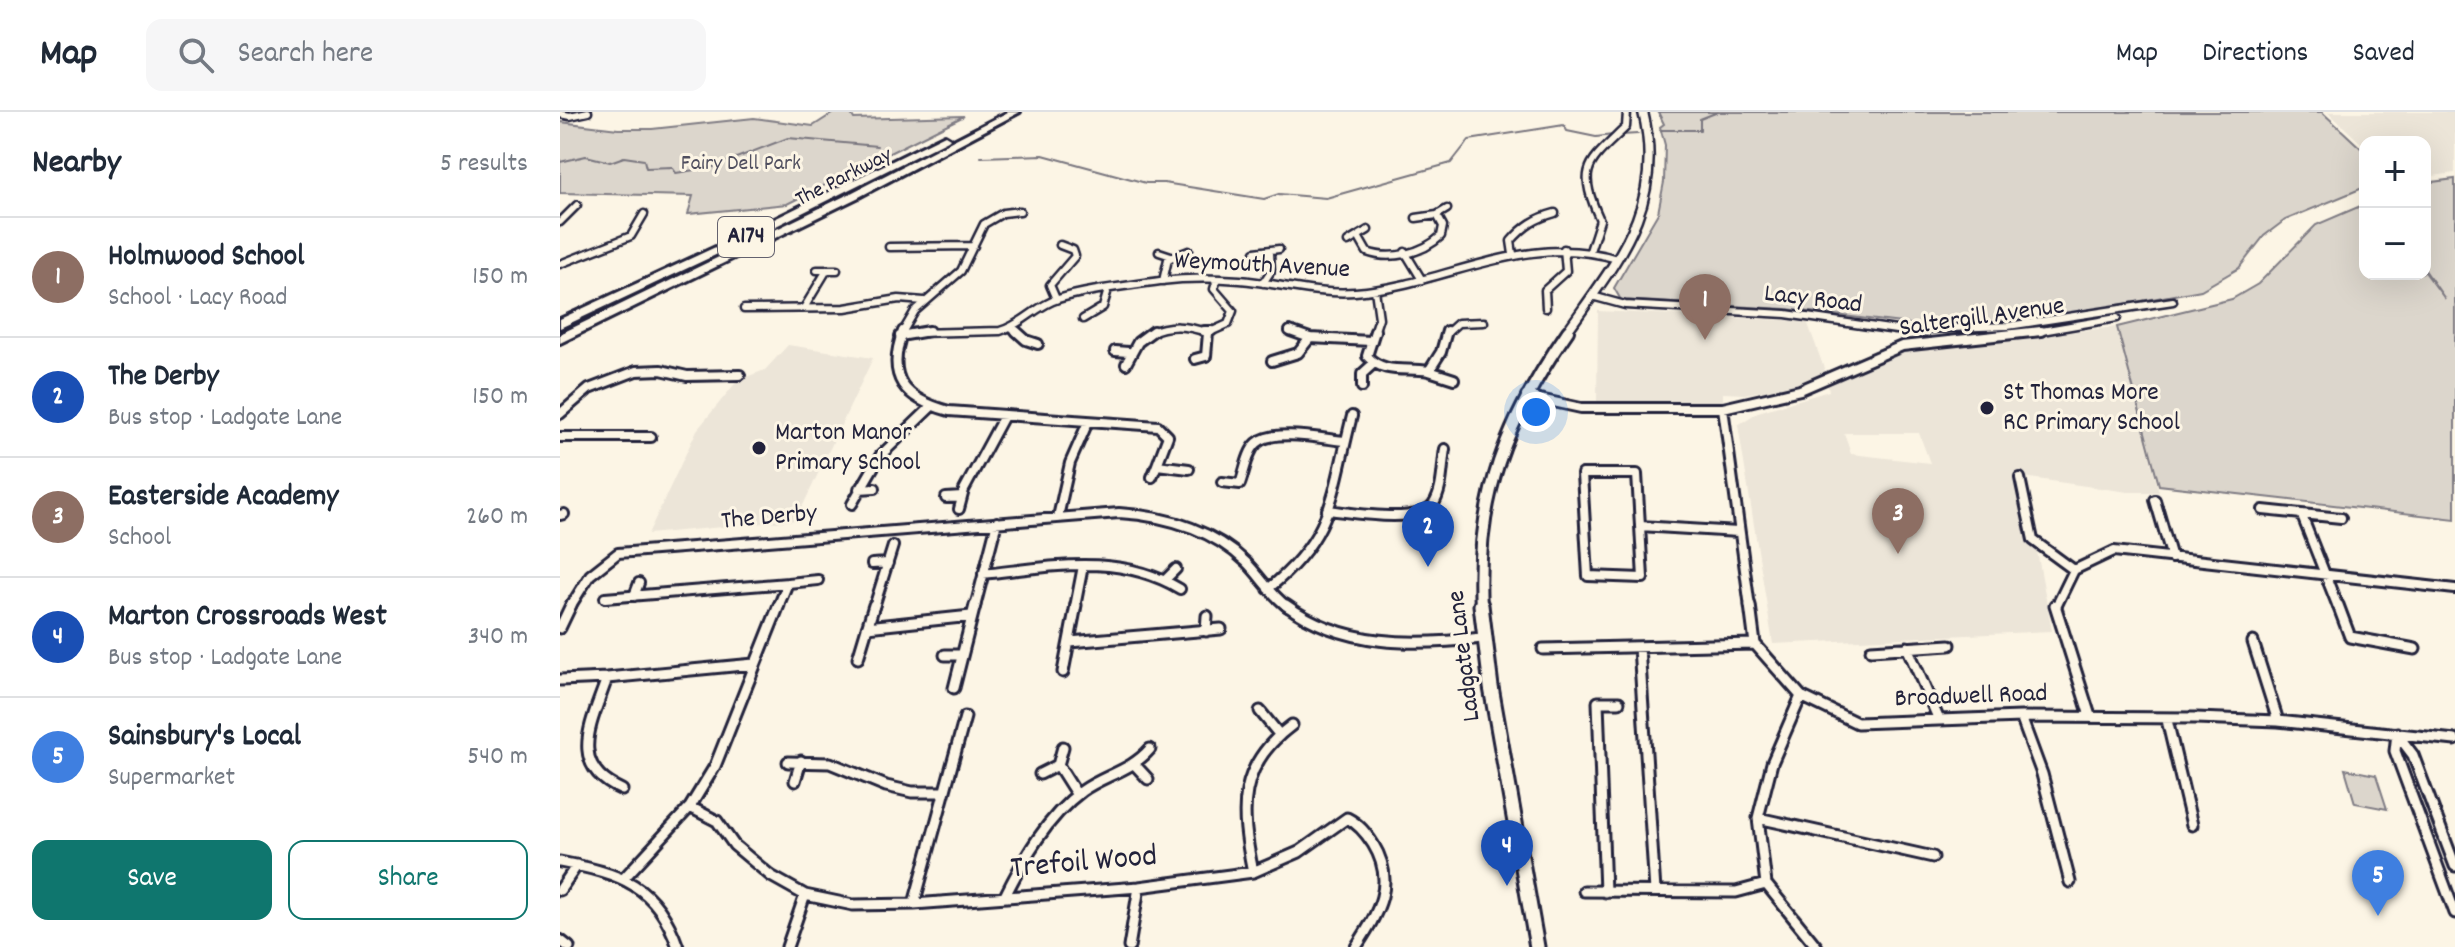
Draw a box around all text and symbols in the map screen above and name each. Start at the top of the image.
search box [146,19,706,91]
text: Map [40,28,98,83]
icon: search [174,33,218,77]
text: Search here [238,34,373,77]
text: Map [2116,35,2158,75]
text: Directions [2202,35,2308,75]
text: Saved [2352,35,2415,75]
map controls [2359,136,2431,280]
button: + [2359,136,2431,208]
text: Nearby [32,140,121,189]
street label: The Parkway [790,140,899,216]
text: 5 results [440,146,528,183]
park label: Fairy Dell Park [681,149,801,180]
button: − [2359,208,2431,280]
road number: A174 [718,217,774,257]
text: Holmwood School [108,237,304,280]
street label: Weymouth Avenue [1173,243,1351,289]
text: 1 [55,259,61,296]
text: 150 m [472,259,528,296]
pin: 1 [1679,274,1731,340]
street label: Lacy Road [1762,276,1864,324]
text: School · Lacy Road [108,280,287,317]
street label: Saltergill Avenue [1897,288,2067,348]
text: The Derby [108,357,219,400]
place label: St Thomas More RC Primary School [2003,375,2180,442]
text: 2 [52,379,64,416]
text: 150 m [472,379,528,416]
your location [1516,392,1556,432]
marker: St Thomas More RC Primary School [1978,399,1996,417]
text: Bus stop · Ladgate Lane [108,400,342,437]
place label: Marton Manor Primary School [775,415,921,482]
marker: Marton Manor Primary School [750,439,768,457]
text: Easterside Academy [108,477,339,520]
pin: 3 [1872,488,1924,554]
street label: The Derby [720,495,819,541]
text: 3 [52,499,64,536]
text: 260 m [466,499,528,536]
pin: 2 [1402,501,1454,567]
text: School [108,520,171,557]
street label: Ladgate Lane [1439,588,1491,724]
text: Marton Crossroads West [108,597,387,640]
text: 4 [53,619,63,656]
text: 340 m [468,619,528,656]
text: Bus stop · Ladgate Lane [108,640,342,677]
street label: Broadwell Road [1894,676,2048,718]
text: Sainsbury's Local [108,717,301,760]
text: 5 [52,739,64,776]
text: 540 m [467,739,528,776]
text: Supermarket [108,760,235,797]
pin: 4 [1481,820,1533,886]
street label: Trefoil Wood [1009,835,1159,893]
button: Save [32,840,272,920]
button: Share [288,840,528,920]
pin: 5 [2352,850,2404,916]

